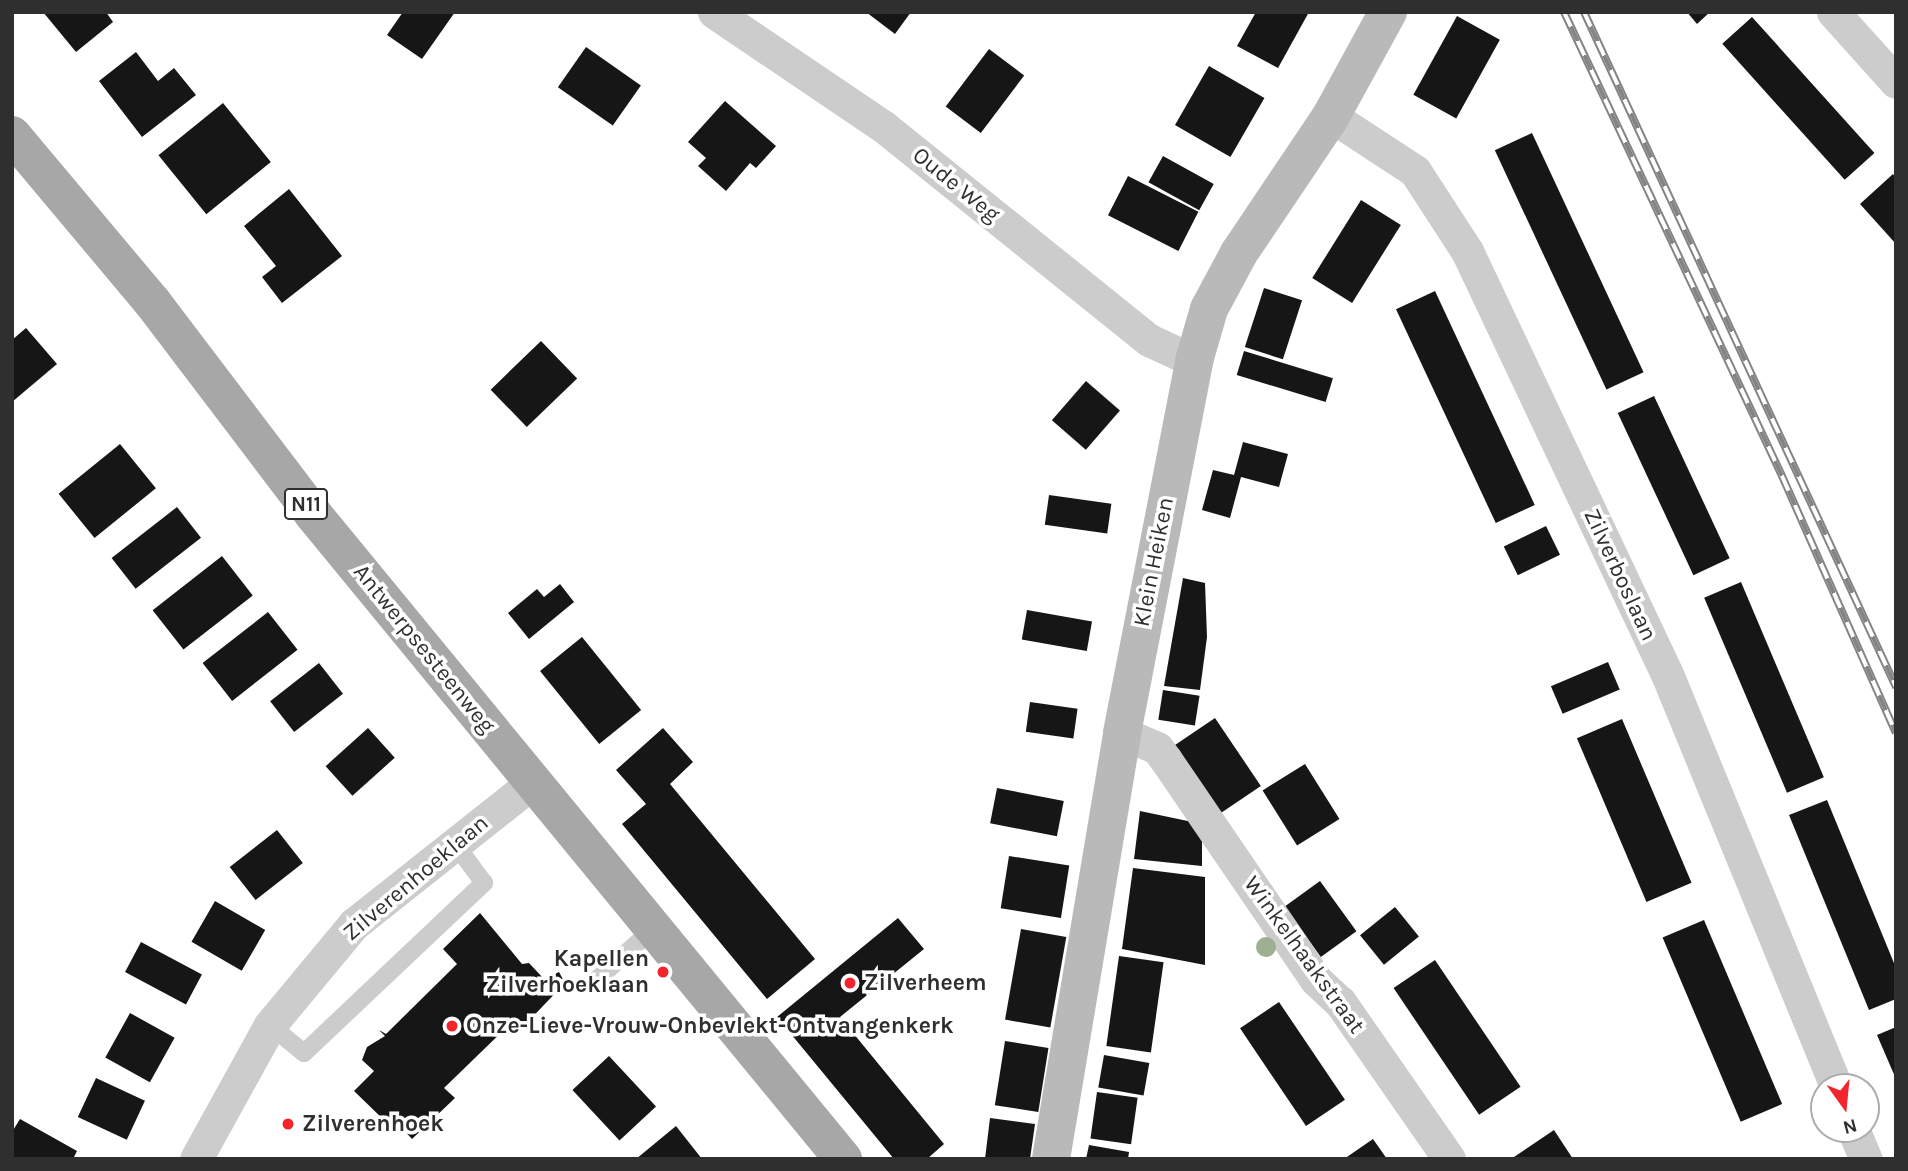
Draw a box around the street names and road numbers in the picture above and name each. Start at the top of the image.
street label: Oude Weg [907,141,1005,229]
road number: N11 [283,486,329,522]
street label: Klein Heiken [1128,495,1180,629]
street label: Zilverboslaan [1577,505,1663,645]
street label: Antwerpsesteenweg [347,559,501,739]
street label: Zilverenhoeklaan [338,809,494,947]
street label: Winkelhaakstraat [1238,871,1370,1039]

